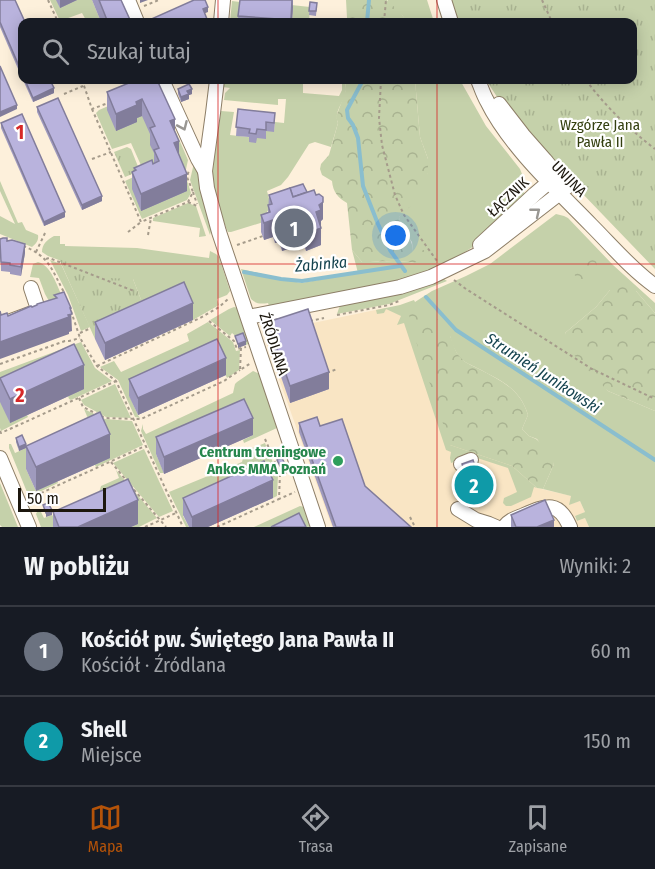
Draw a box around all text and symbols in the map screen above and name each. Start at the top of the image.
search box [18,18,637,84]
icon: search [39,35,72,68]
text: Szukaj tutaj [87,38,191,65]
park label: Wzgórze Jana Pawła II [560,116,640,151]
one-way arrow [175,119,187,130]
text: 1 [16,120,24,144]
street label: UNIJNA [548,157,590,201]
street label: ŁĄCZNIK [483,173,533,221]
pin: 1 [274,206,314,250]
one-way arrow [529,208,540,219]
your location [381,221,410,250]
water label: Żabinka [293,251,348,276]
street label: ŹRÓDLANA [255,310,293,378]
water label: Strumień Junikowski [481,328,604,417]
text: 2 [14,383,25,407]
place label: Centrum treningowe Ankos MMA Poznań [199,443,326,478]
marker: Centrum treningowe Ankos MMA Poznań [331,454,345,468]
pin: 2 [454,462,494,508]
scale bar [18,485,106,513]
text: 50 m [27,489,59,508]
text: W pobliżu [24,551,130,582]
text: Wyniki: 2 [559,554,631,578]
text: Kościół pw. Świętego Jana Pawła II [81,626,394,653]
text: 1 [39,639,48,663]
text: 60 m [591,639,631,663]
text: Kościół · Źródlana [81,653,226,677]
text: Shell [81,716,127,743]
text: 2 [39,729,48,753]
text: 150 m [584,729,631,753]
text: Miejsce [81,743,142,767]
tab: Mapa [88,801,123,856]
tab: Trasa [299,801,333,856]
tab: Zapisane [509,801,567,856]

